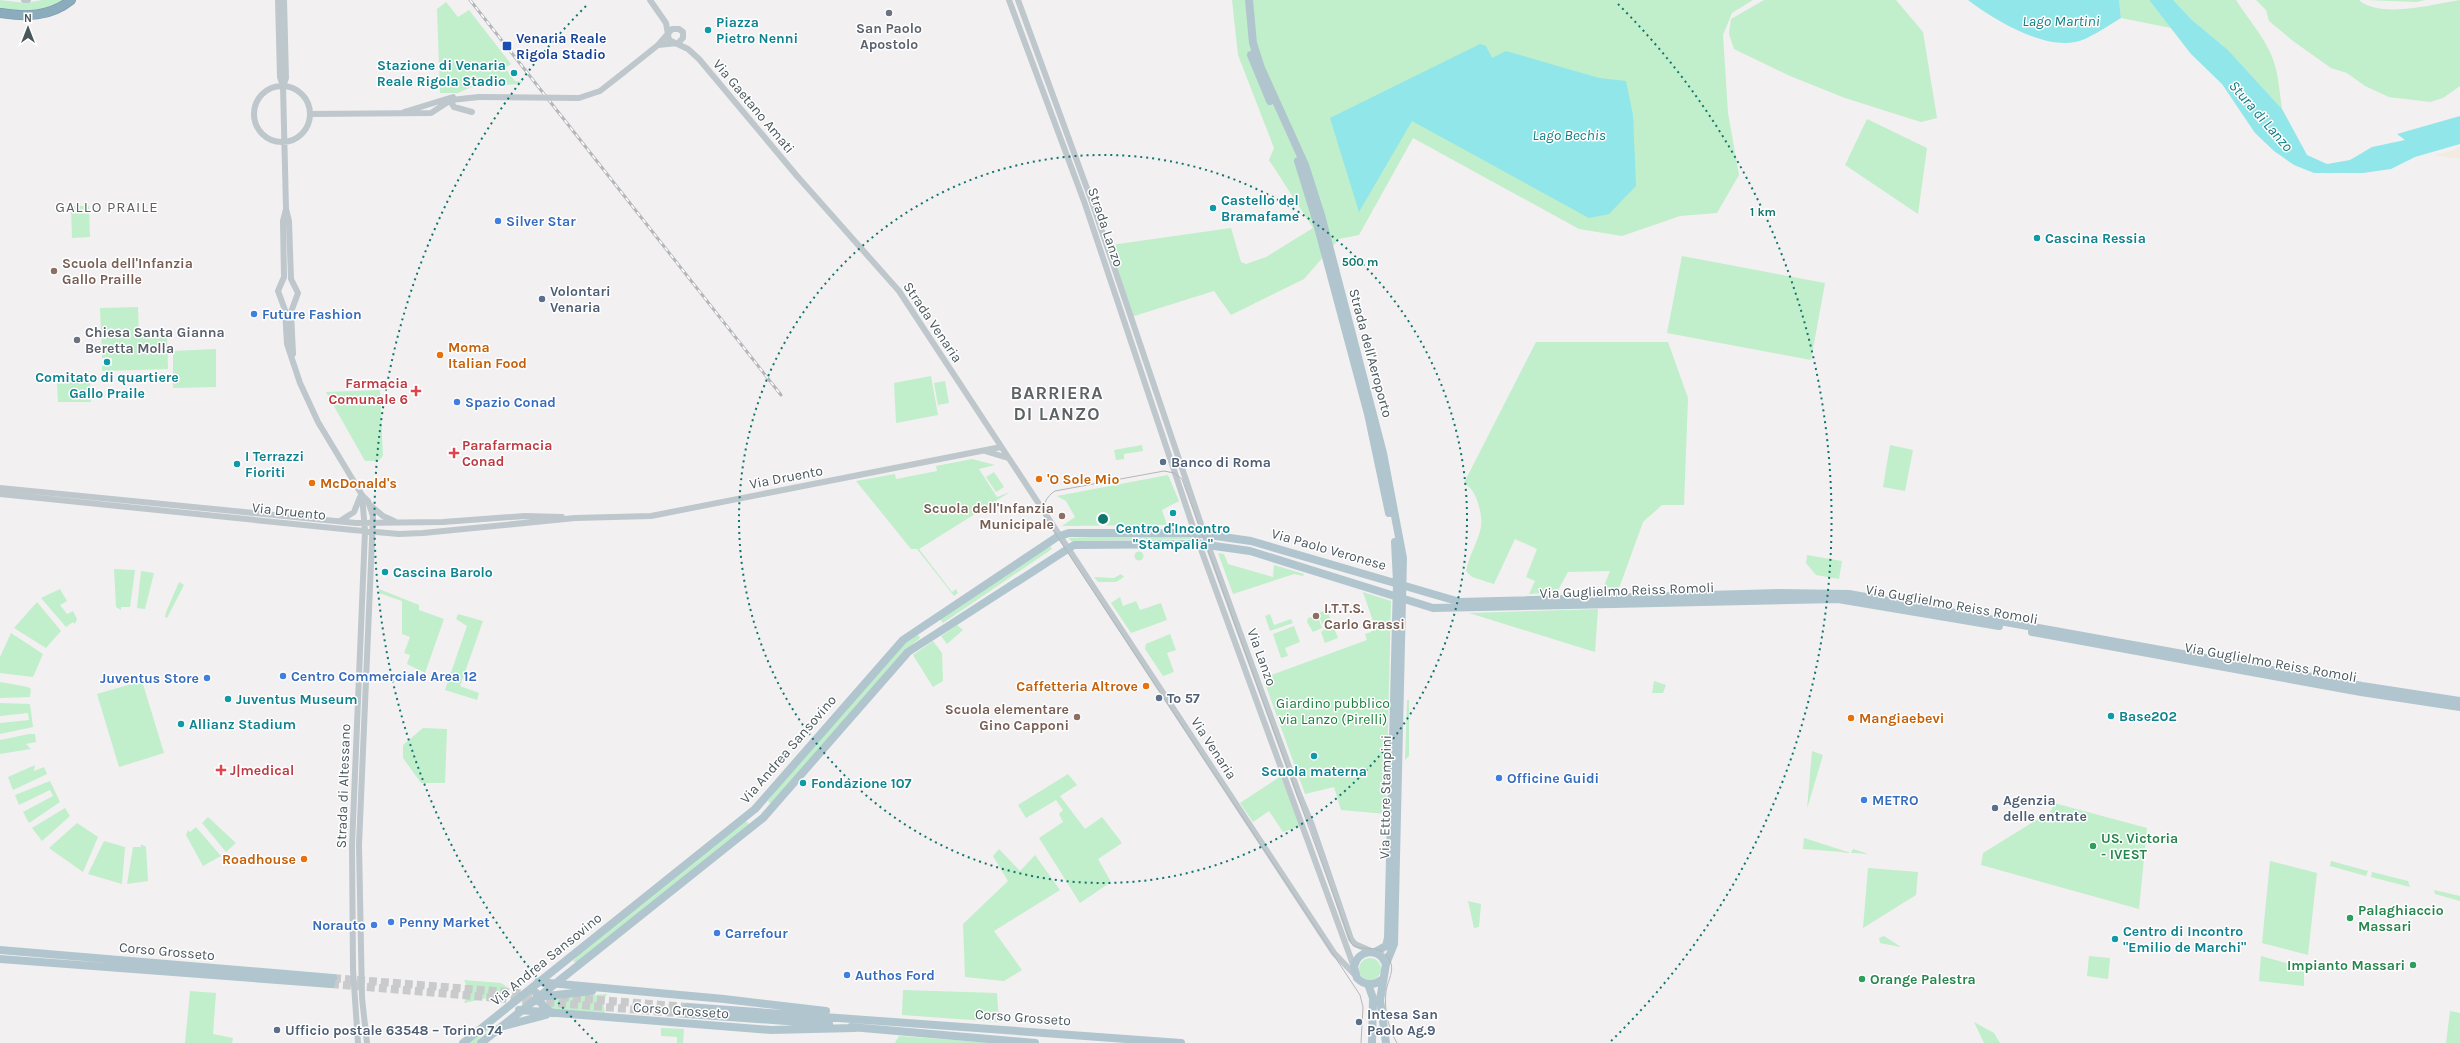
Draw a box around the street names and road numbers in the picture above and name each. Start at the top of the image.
street label: Via Gaetano Amati [709,56,798,157]
street label: Strada Lanzo [1084,185,1127,269]
street label: Strada Venaria [899,279,966,366]
street label: Strada dell'Aeroporto [1345,287,1396,419]
street label: Via Druento [748,462,824,493]
street label: Via Druento [251,499,327,524]
street label: Via Paolo Veronese [1270,525,1388,574]
street label: Via Guglielmo Reiss Romoli [1539,579,1715,602]
street label: Via Guglielmo Reiss Romoli [1864,581,2039,628]
street label: Via Lanzo [1243,626,1280,688]
street label: Via Guglielmo Reiss Romoli [2183,639,2358,686]
street label: Via Andrea Sansovino [737,692,840,807]
street label: Via Venaria [1187,714,1240,783]
street label: Strada di Altessano [333,723,354,849]
street label: Via Ettore Stampini [1376,735,1395,859]
street label: Via Andrea Sansovino [487,909,605,1009]
street label: Corso Grosseto [118,939,216,964]
street label: Corso Grosseto [632,999,730,1022]
street label: Corso Grosseto [974,1006,1072,1029]

